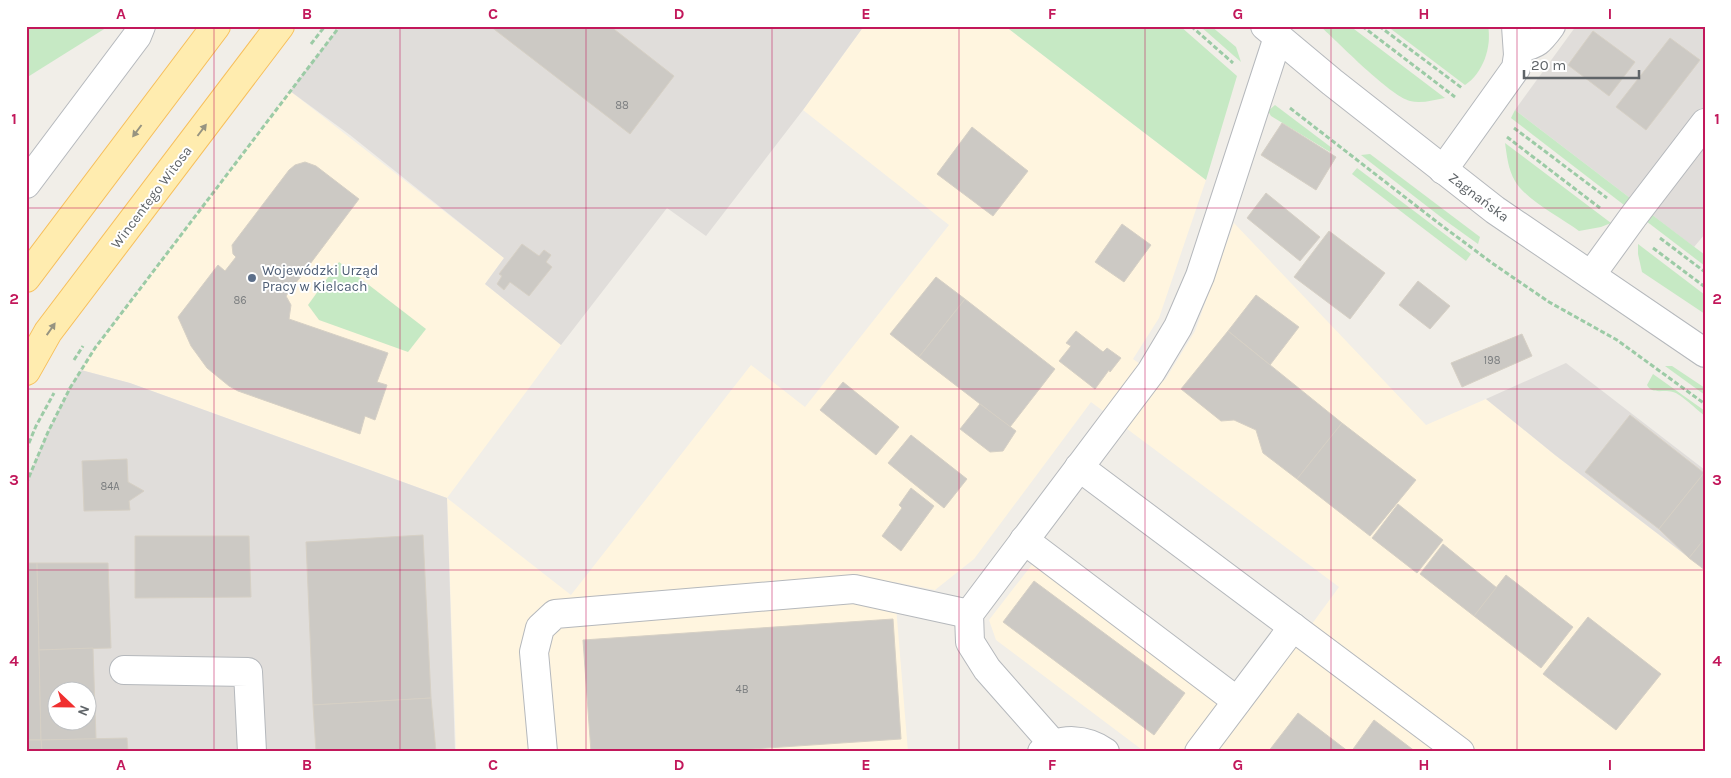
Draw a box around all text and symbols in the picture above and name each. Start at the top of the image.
text: A [116,4,126,23]
text: B [302,4,312,23]
text: C [488,4,498,23]
text: D [674,4,685,23]
text: E [861,4,871,23]
text: F [1048,4,1057,23]
text: G [1233,4,1243,23]
text: H [1418,4,1430,23]
text: I [1608,4,1612,23]
scale bar [1524,48,1638,80]
text: 20 m [1531,56,1566,74]
house number: 88 [615,99,629,112]
text: 1 [11,109,17,128]
text: 1 [1714,109,1720,128]
one-way arrow [132,124,142,138]
one-way arrow [197,124,208,137]
street label: Wincentego Witosa [107,143,196,252]
street label: Zagnańska [1445,169,1512,226]
place label: Wojewódzki Urząd Pracy w Kielcach [262,262,378,295]
marker: Wojewódzki Urząd Pracy w Kielcach [246,272,258,284]
text: 2 [9,289,19,308]
text: 2 [1712,289,1722,308]
house number: 86 [233,294,247,307]
one-way arrow [46,322,56,336]
house number: 198 [1484,354,1501,367]
text: 3 [9,470,19,489]
text: 3 [1712,470,1722,489]
house number: 84A [100,480,120,493]
text: 4 [9,651,19,670]
text: 4 [1712,651,1722,670]
north arrow [48,680,98,730]
house number: 4B [736,683,749,696]
text: N [74,703,93,719]
text: A [116,755,126,774]
text: B [302,755,312,774]
text: C [488,755,498,774]
text: D [674,755,685,774]
text: E [861,755,871,774]
text: F [1048,755,1057,774]
text: G [1233,755,1243,774]
text: H [1418,755,1430,774]
text: I [1608,755,1612,774]

